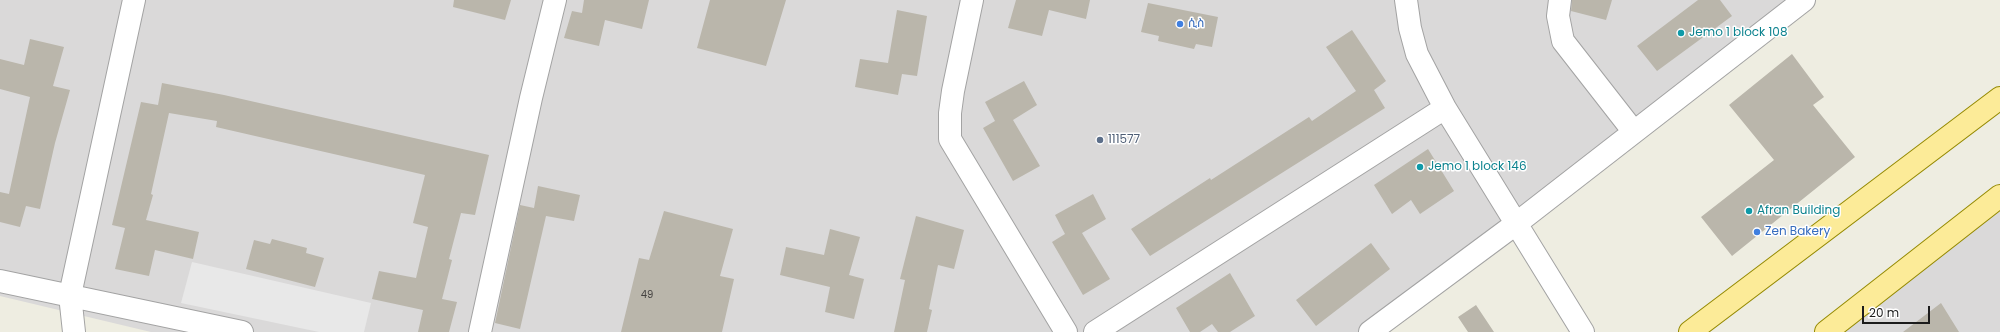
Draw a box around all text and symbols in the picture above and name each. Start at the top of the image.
place label: ሲስ [1188,17,1204,31]
marker: ሲስ [1175,19,1185,29]
place label: Jemo 1 block 108 [1689,26,1787,40]
marker: Jemo 1 block 108 [1676,28,1686,38]
place label: 111577 [1108,133,1140,147]
marker: 111577 [1095,135,1105,145]
place label: Jemo 1 block 146 [1428,160,1527,174]
marker: Jemo 1 block 146 [1415,162,1425,172]
place label: Afran Building [1757,204,1840,218]
marker: Afran Building [1744,206,1754,216]
place label: Zen Bakery [1765,225,1830,239]
marker: Zen Bakery [1752,227,1762,237]
house number: 49 [641,289,653,301]
scale bar [1864,298,1932,324]
text: 20 m [1869,304,1899,321]

